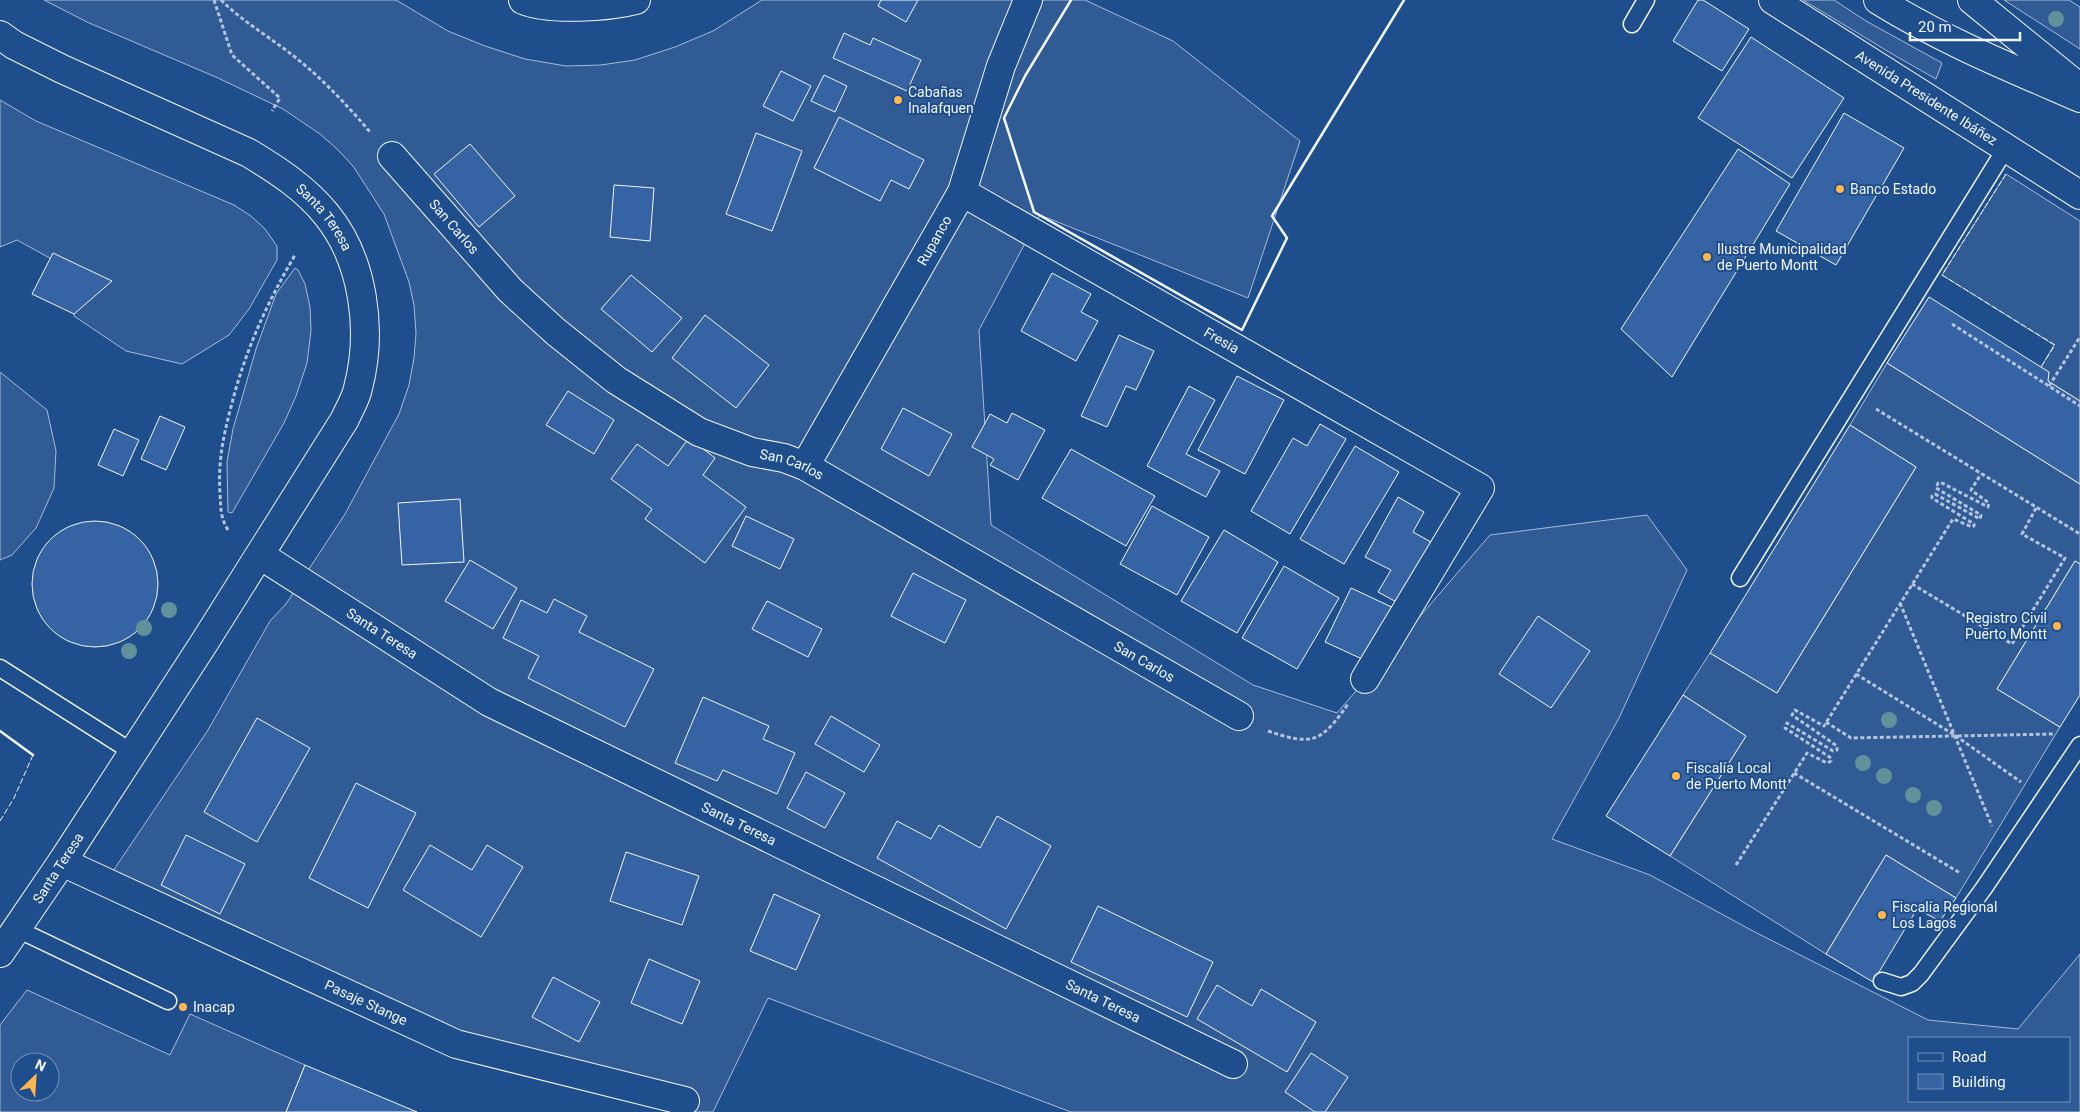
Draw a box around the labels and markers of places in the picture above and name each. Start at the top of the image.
place label: Cabañas Inalafquen [908,84,974,116]
marker: Cabañas Inalafquen [892,94,904,106]
place label: Banco Estado [1850,181,1936,197]
marker: Banco Estado [1834,183,1846,195]
place label: Ilustre Municipalidad de Puerto Montt [1717,241,1847,273]
marker: Ilustre Municipalidad de Puerto Montt [1701,251,1713,263]
place label: Registro Civil Puerto Montt [1965,610,2047,642]
marker: Registro Civil Puerto Montt [2051,620,2063,632]
place label: Fiscalía Local de Puerto Montt [1686,760,1787,792]
marker: Fiscalía Local de Puerto Montt [1670,770,1682,782]
place label: Fiscalía Regional Los Lagos [1892,899,1997,931]
marker: Fiscalía Regional Los Lagos [1876,909,1888,921]
place label: Inacap [193,999,235,1015]
marker: Inacap [177,1001,189,1013]

